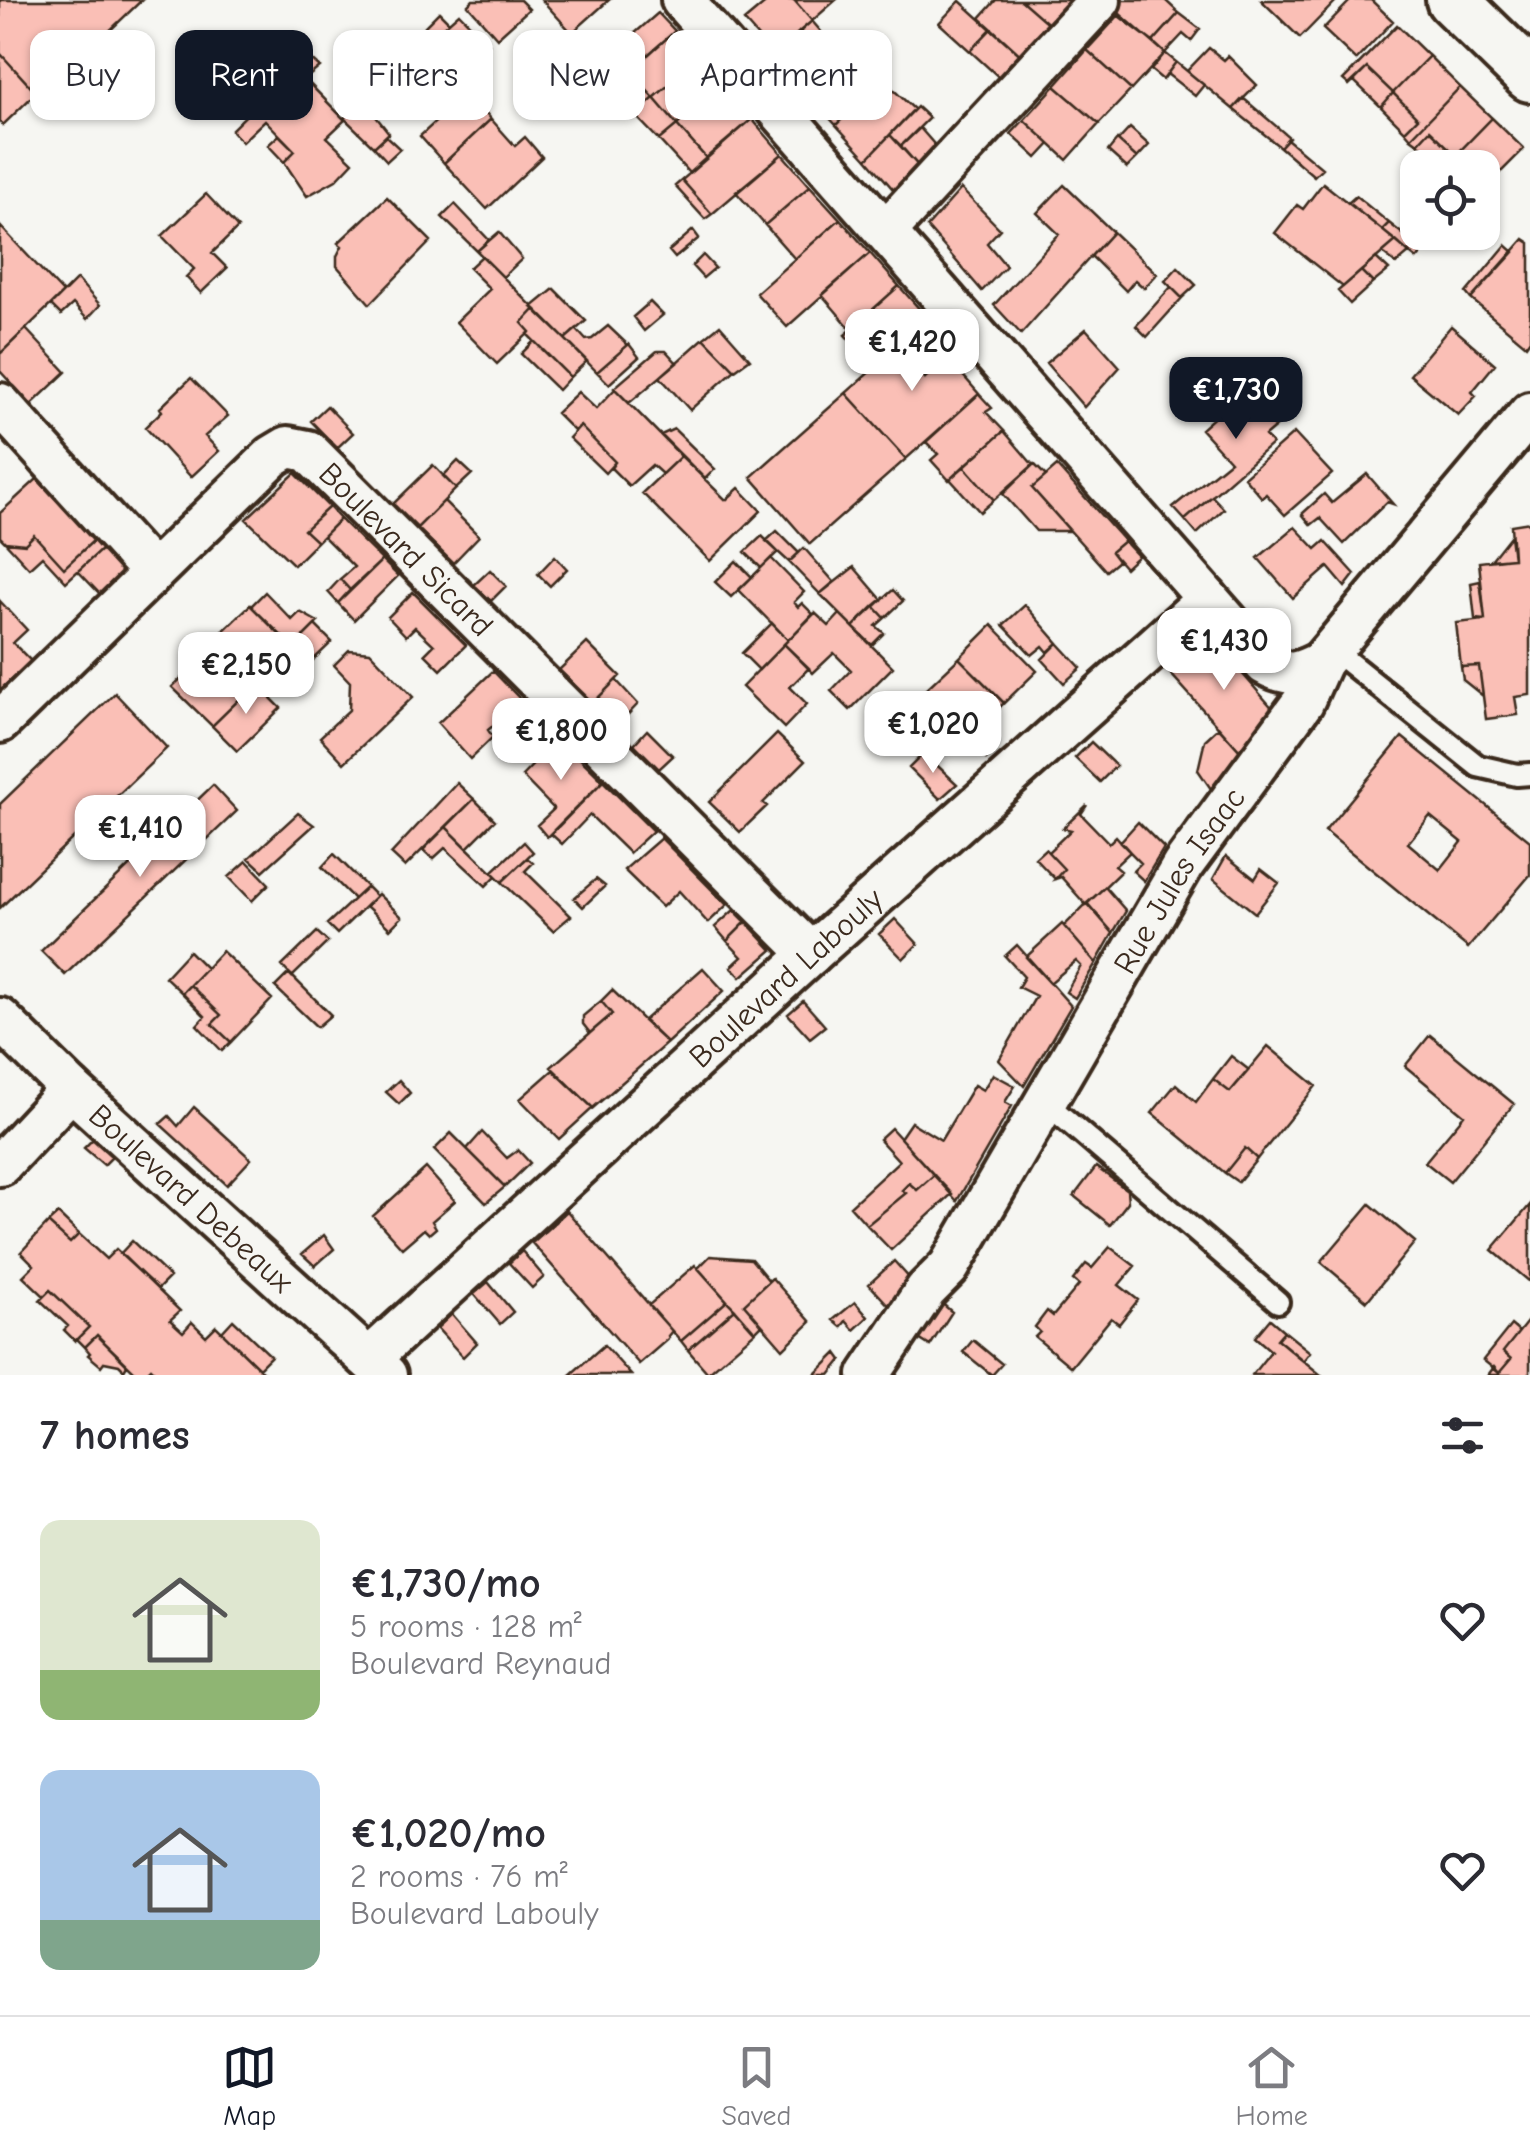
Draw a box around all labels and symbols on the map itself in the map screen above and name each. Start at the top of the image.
pin: €1,420 [831,309,993,394]
pin: €1,730 [1155,357,1317,442]
street label: Boulevard Sicard [311,455,500,644]
pin: €1,430 [1143,608,1305,693]
pin: €2,150 [165,632,327,717]
pin: €1,020 [852,691,1014,776]
pin: €1,800 [480,698,642,783]
street label: Rue Jules Isaac [1106,780,1253,980]
pin: €1,410 [59,795,221,880]
street label: Boulevard Labouly [682,880,891,1075]
street label: Boulevard Debeaux [81,1097,301,1301]

